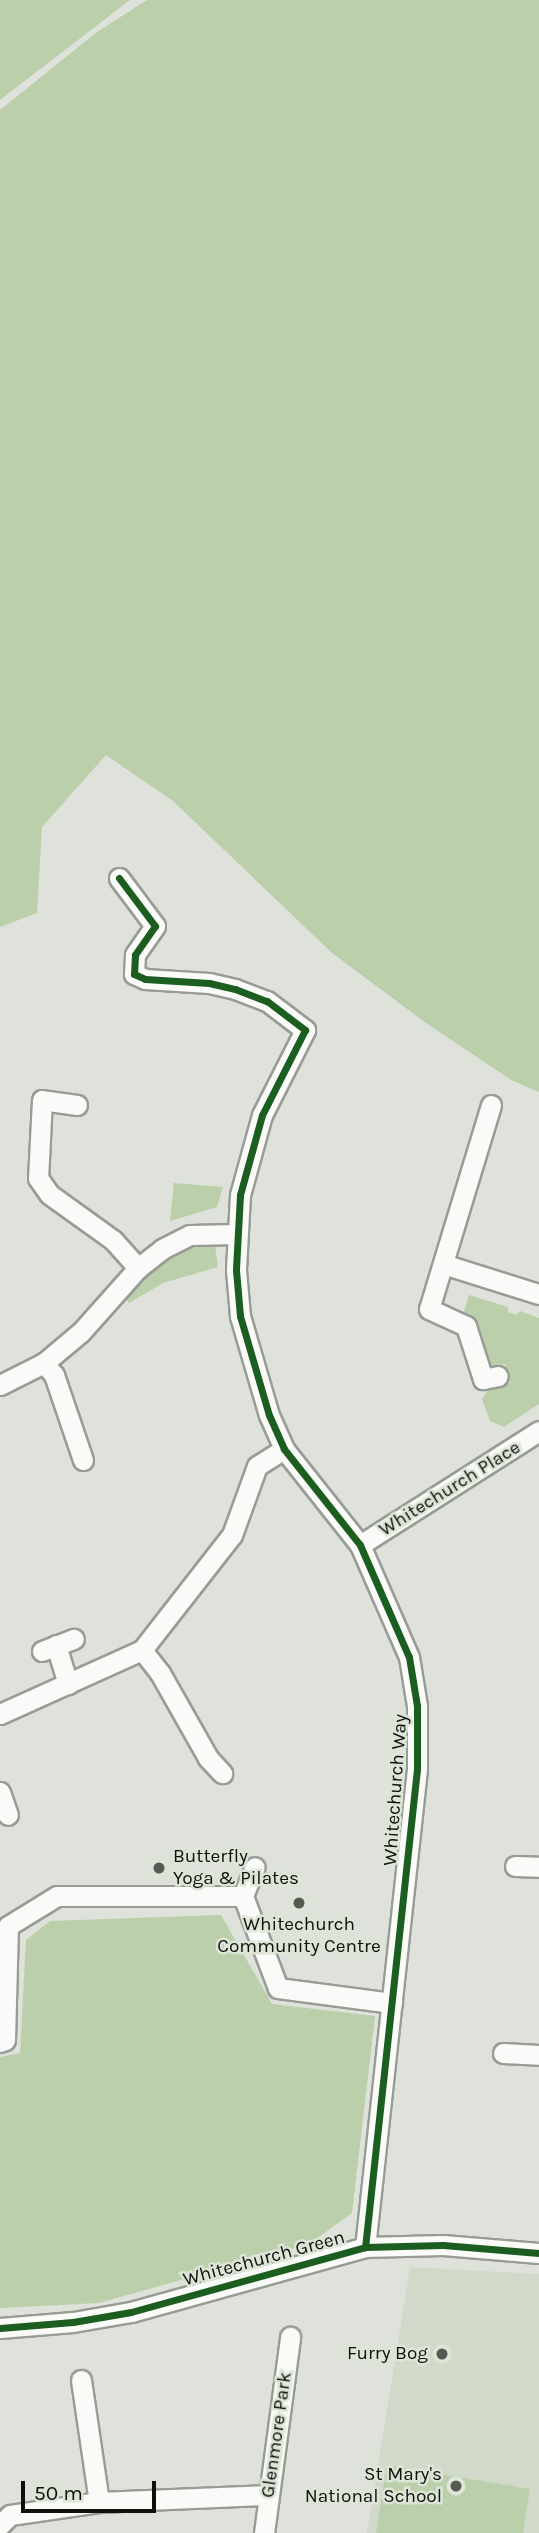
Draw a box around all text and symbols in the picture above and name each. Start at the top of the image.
street label: Whitechurch Place [375,1436,525,1542]
street label: Whitechurch Way [379,1713,413,1867]
place label: Butterfly Yoga & Pilates [173,1846,299,1890]
marker: Butterfly Yoga & Pilates [151,1860,167,1876]
marker: Whitechurch Community Centre [291,1895,307,1911]
place label: Whitechurch Community Centre [217,1914,381,1958]
street label: Whitechurch Green [181,2226,347,2292]
place label: Furry Bog [347,2343,428,2365]
marker: Furry Bog [434,2346,450,2362]
street label: Glenmore Park [257,2371,297,2499]
place label: St Mary's National School [305,2464,442,2508]
scale bar [24,2466,159,2510]
marker: St Mary's National School [448,2478,464,2494]
text: 50 m [34,2481,83,2505]

